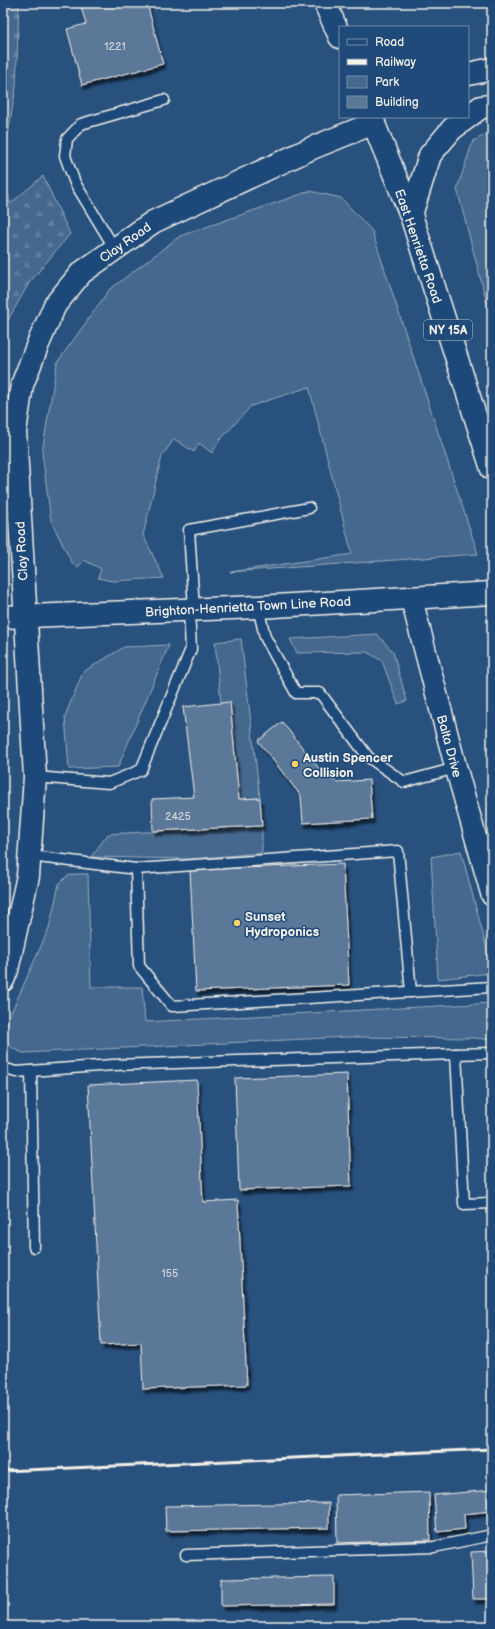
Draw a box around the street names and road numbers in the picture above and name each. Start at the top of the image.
street label: East Henrietta Road [391,187,445,306]
street label: Clay Road [97,219,154,266]
road number: NY 15A [424,320,472,340]
street label: Clay Road [12,521,32,581]
street label: Brighton-Henrietta Town Line Road [145,594,351,620]
street label: Balta Drive [433,713,465,780]

